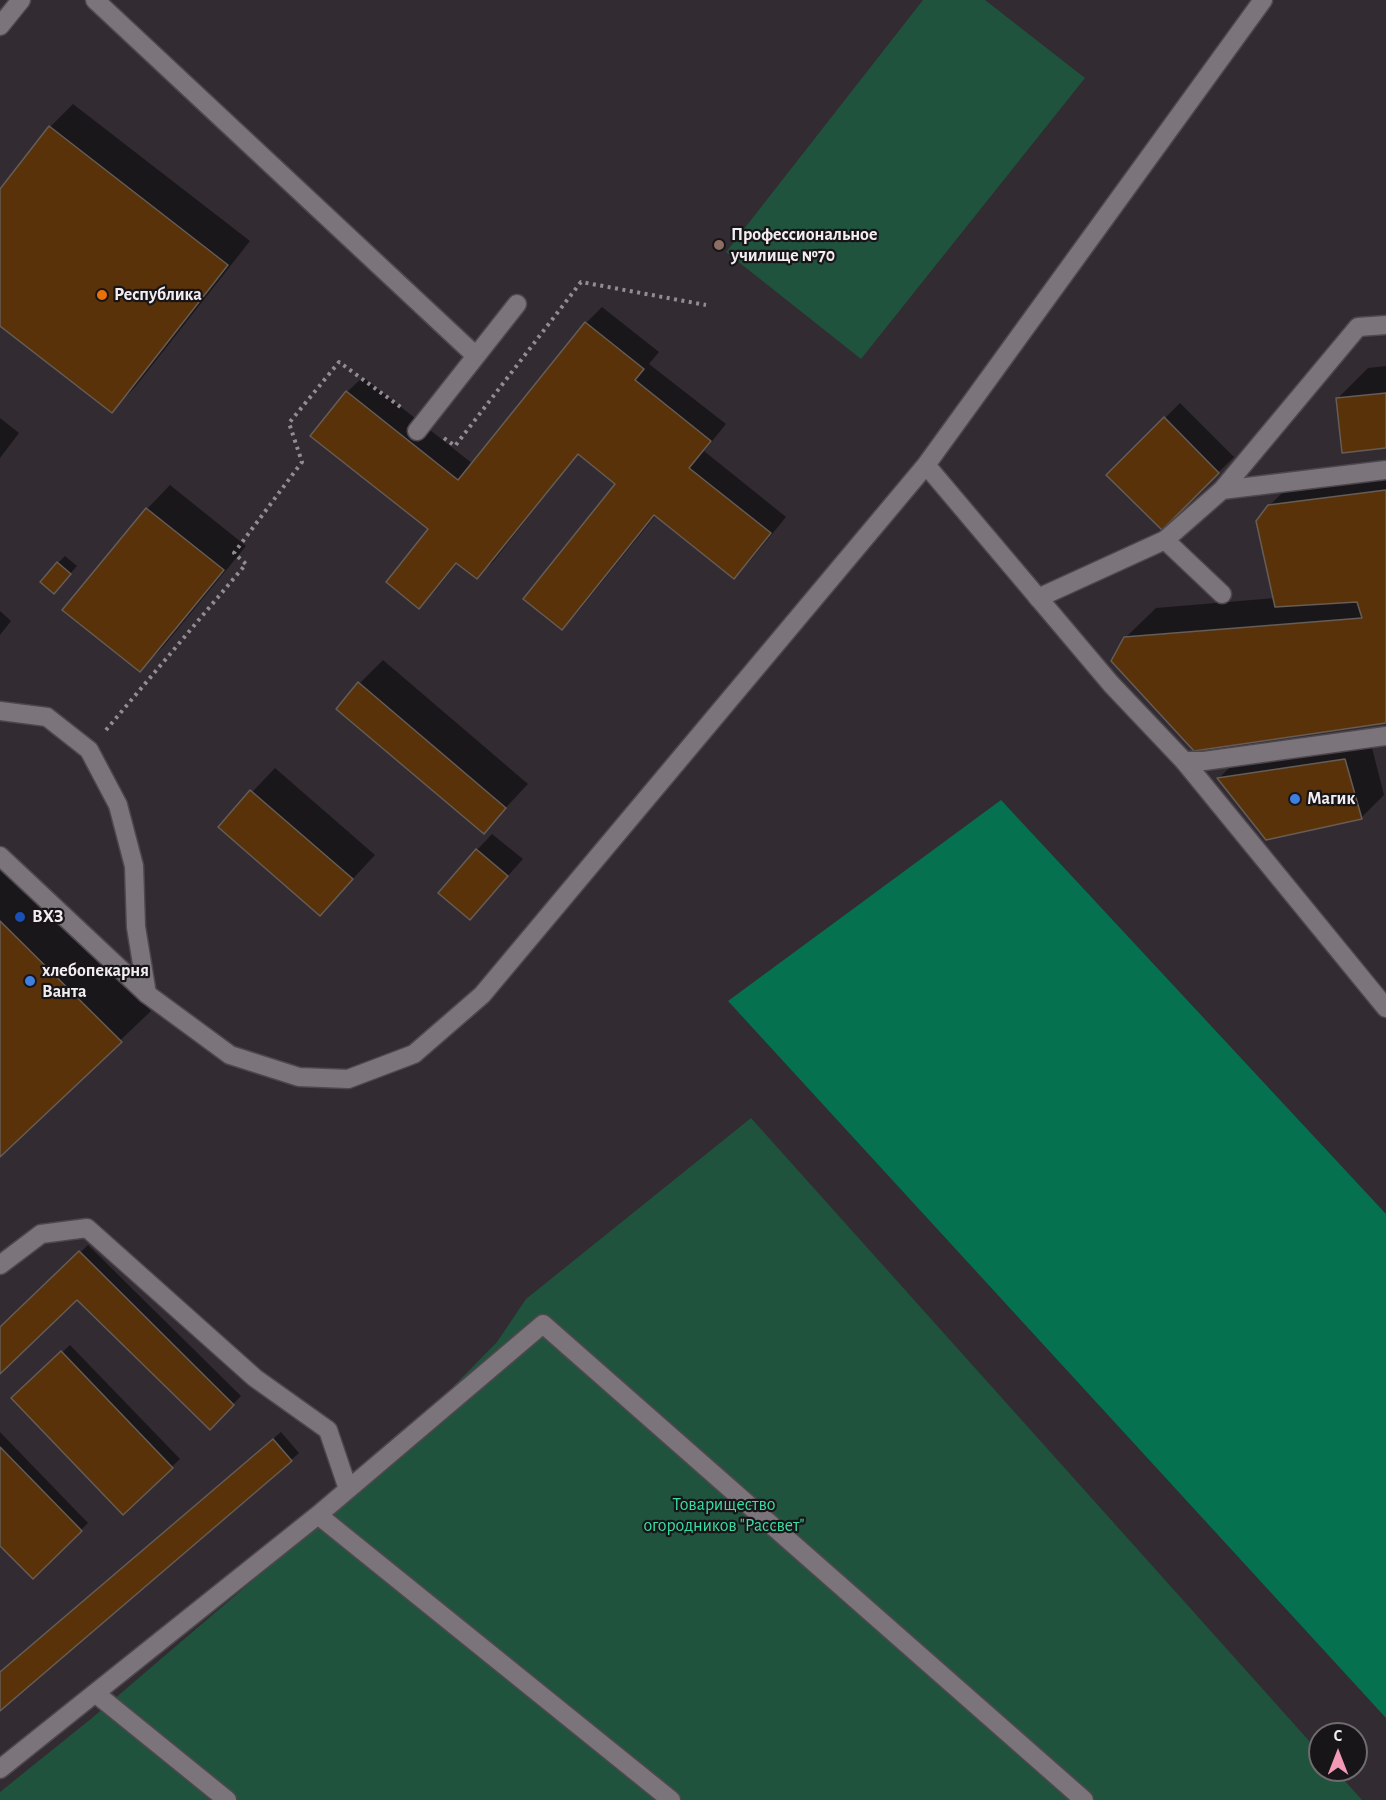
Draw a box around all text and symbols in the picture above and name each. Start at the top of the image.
place label: Профессиональное училище №70 [731,224,877,266]
marker: Профессиональное училище №70 [712,238,726,252]
place label: Республика [114,284,202,306]
marker: Республика [95,288,109,302]
place label: Магик [1307,788,1355,810]
marker: Магик [1288,792,1302,806]
place label: ВХЗ [32,906,63,928]
marker: ВХЗ [13,910,27,924]
place label: хлебопекарня Ванта [42,960,149,1002]
marker: хлебопекарня Ванта [23,974,37,988]
park label: Товарищество огородников "Рассвет" [643,1494,805,1537]
north arrow [1308,1722,1368,1782]
text: С [1334,1728,1342,1744]

